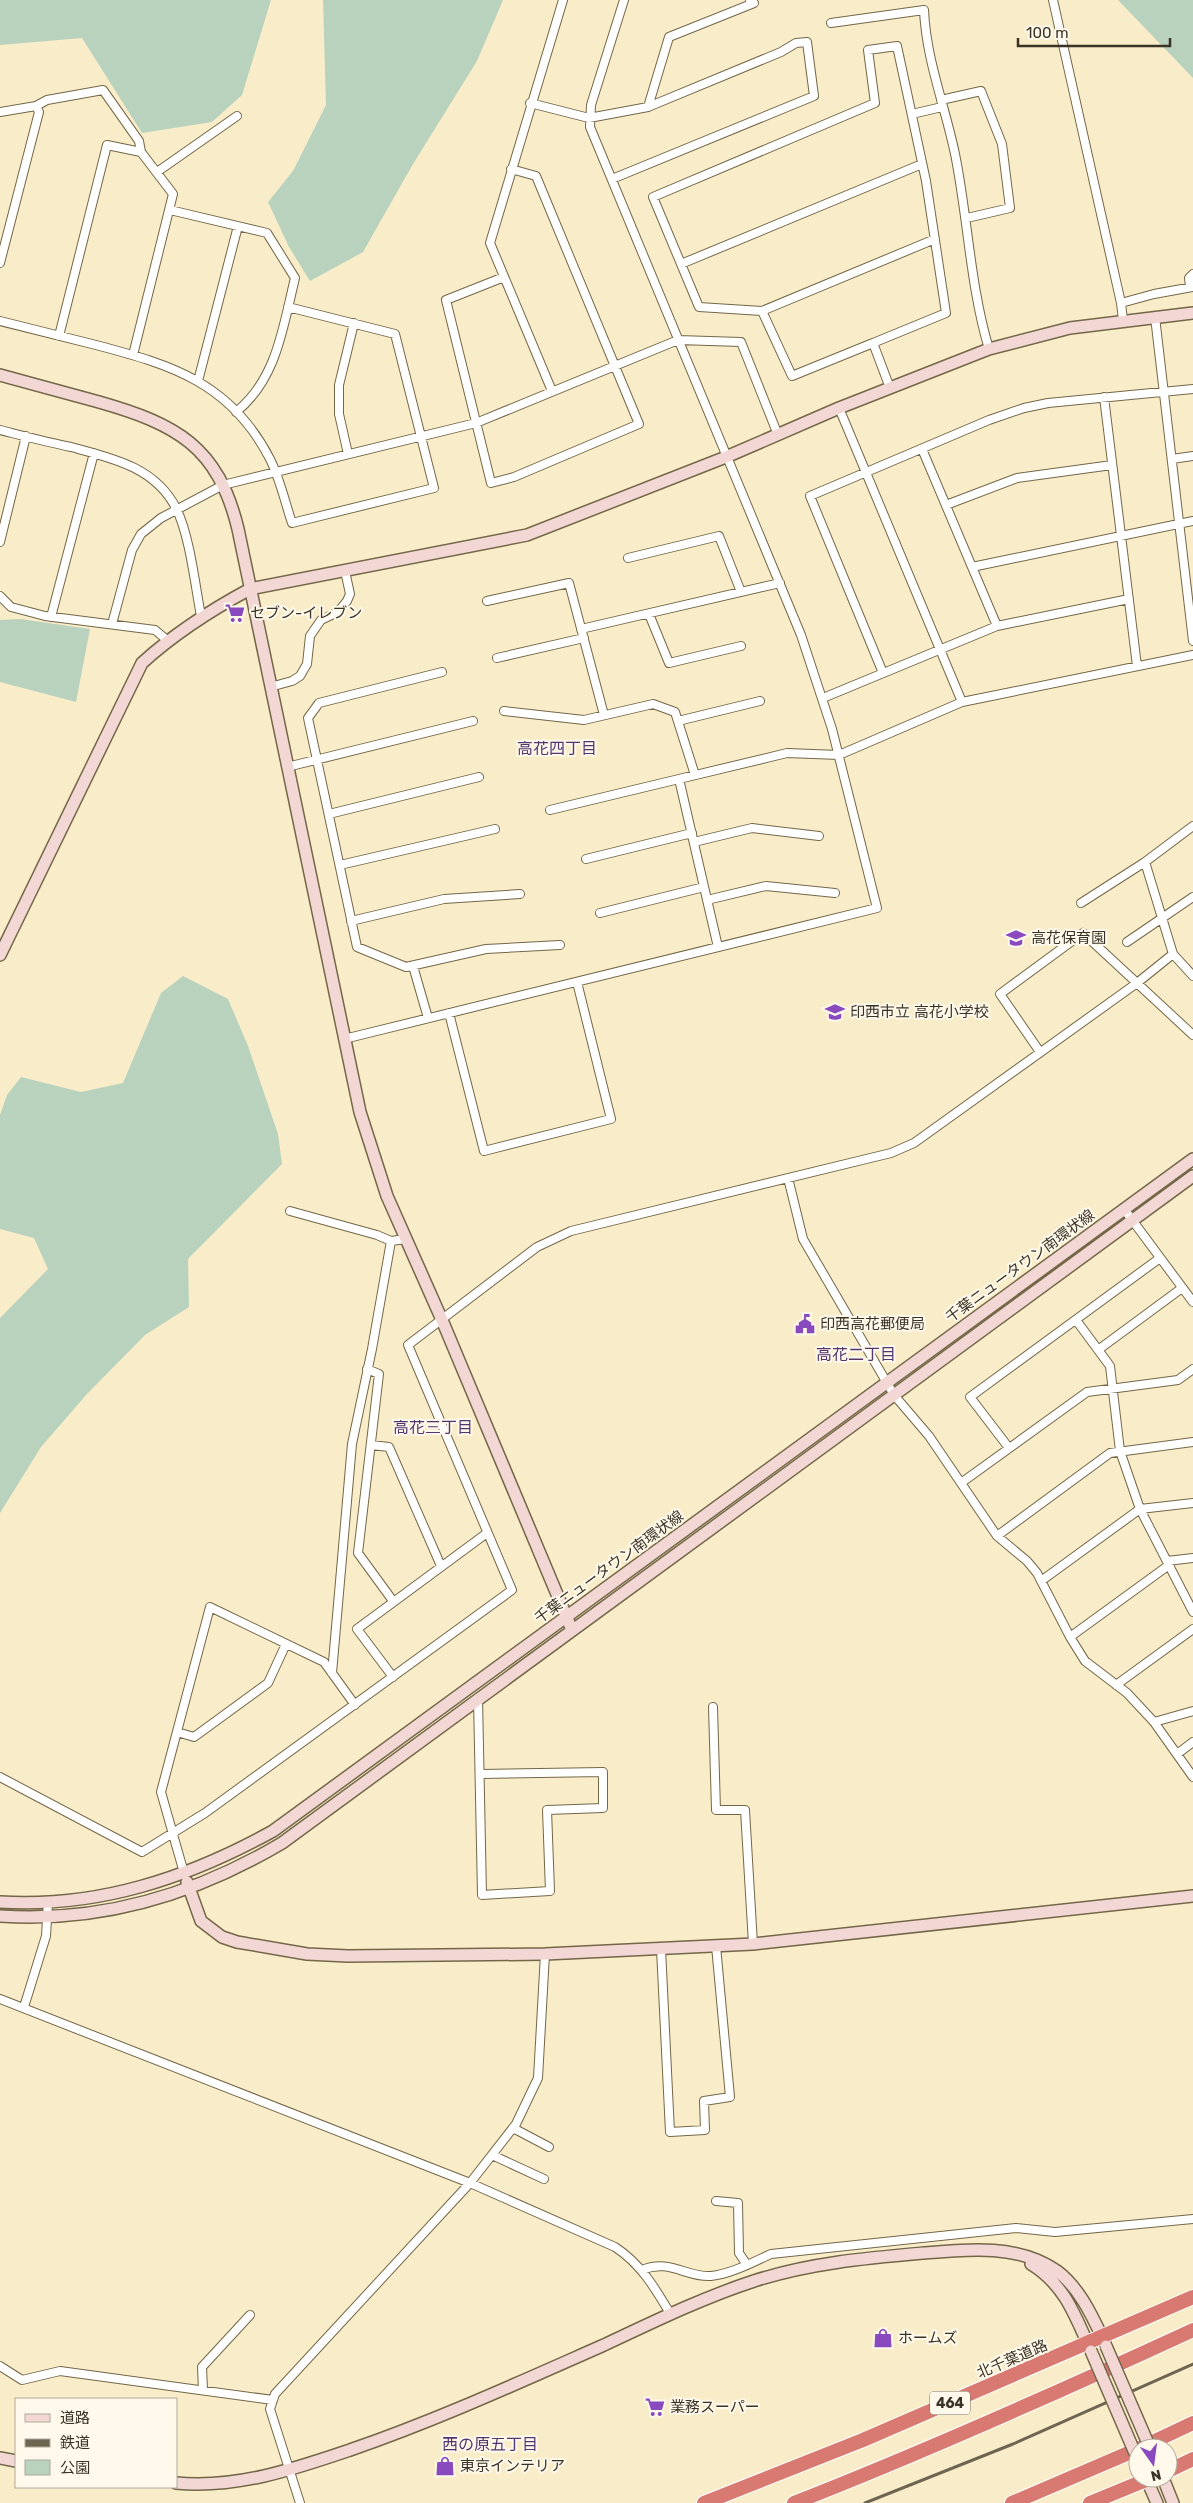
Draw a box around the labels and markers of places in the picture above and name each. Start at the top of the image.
supermarket icon: セブン-イレブン [224,602,246,624]
place label: セブン-イレブン [250,604,362,622]
school or university icon: 高花保育園 [1005,927,1027,949]
place label: 高花保育園 [1031,929,1106,947]
school or university icon: 印西市立 高花小学校 [824,1001,846,1023]
place label: 印西市立 高花小学校 [850,1003,989,1021]
public building icon: 印西高花郵便局 [794,1313,816,1335]
place label: 印西高花郵便局 [820,1315,925,1333]
shop icon: ホームズ [872,2327,894,2349]
place label: ホームズ [898,2329,958,2347]
supermarket icon: 業務スーパー [644,2396,666,2418]
place label: 業務スーパー [670,2398,760,2416]
shop icon: 東京インテリア [434,2455,456,2477]
place label: 東京インテリア [460,2457,565,2475]

